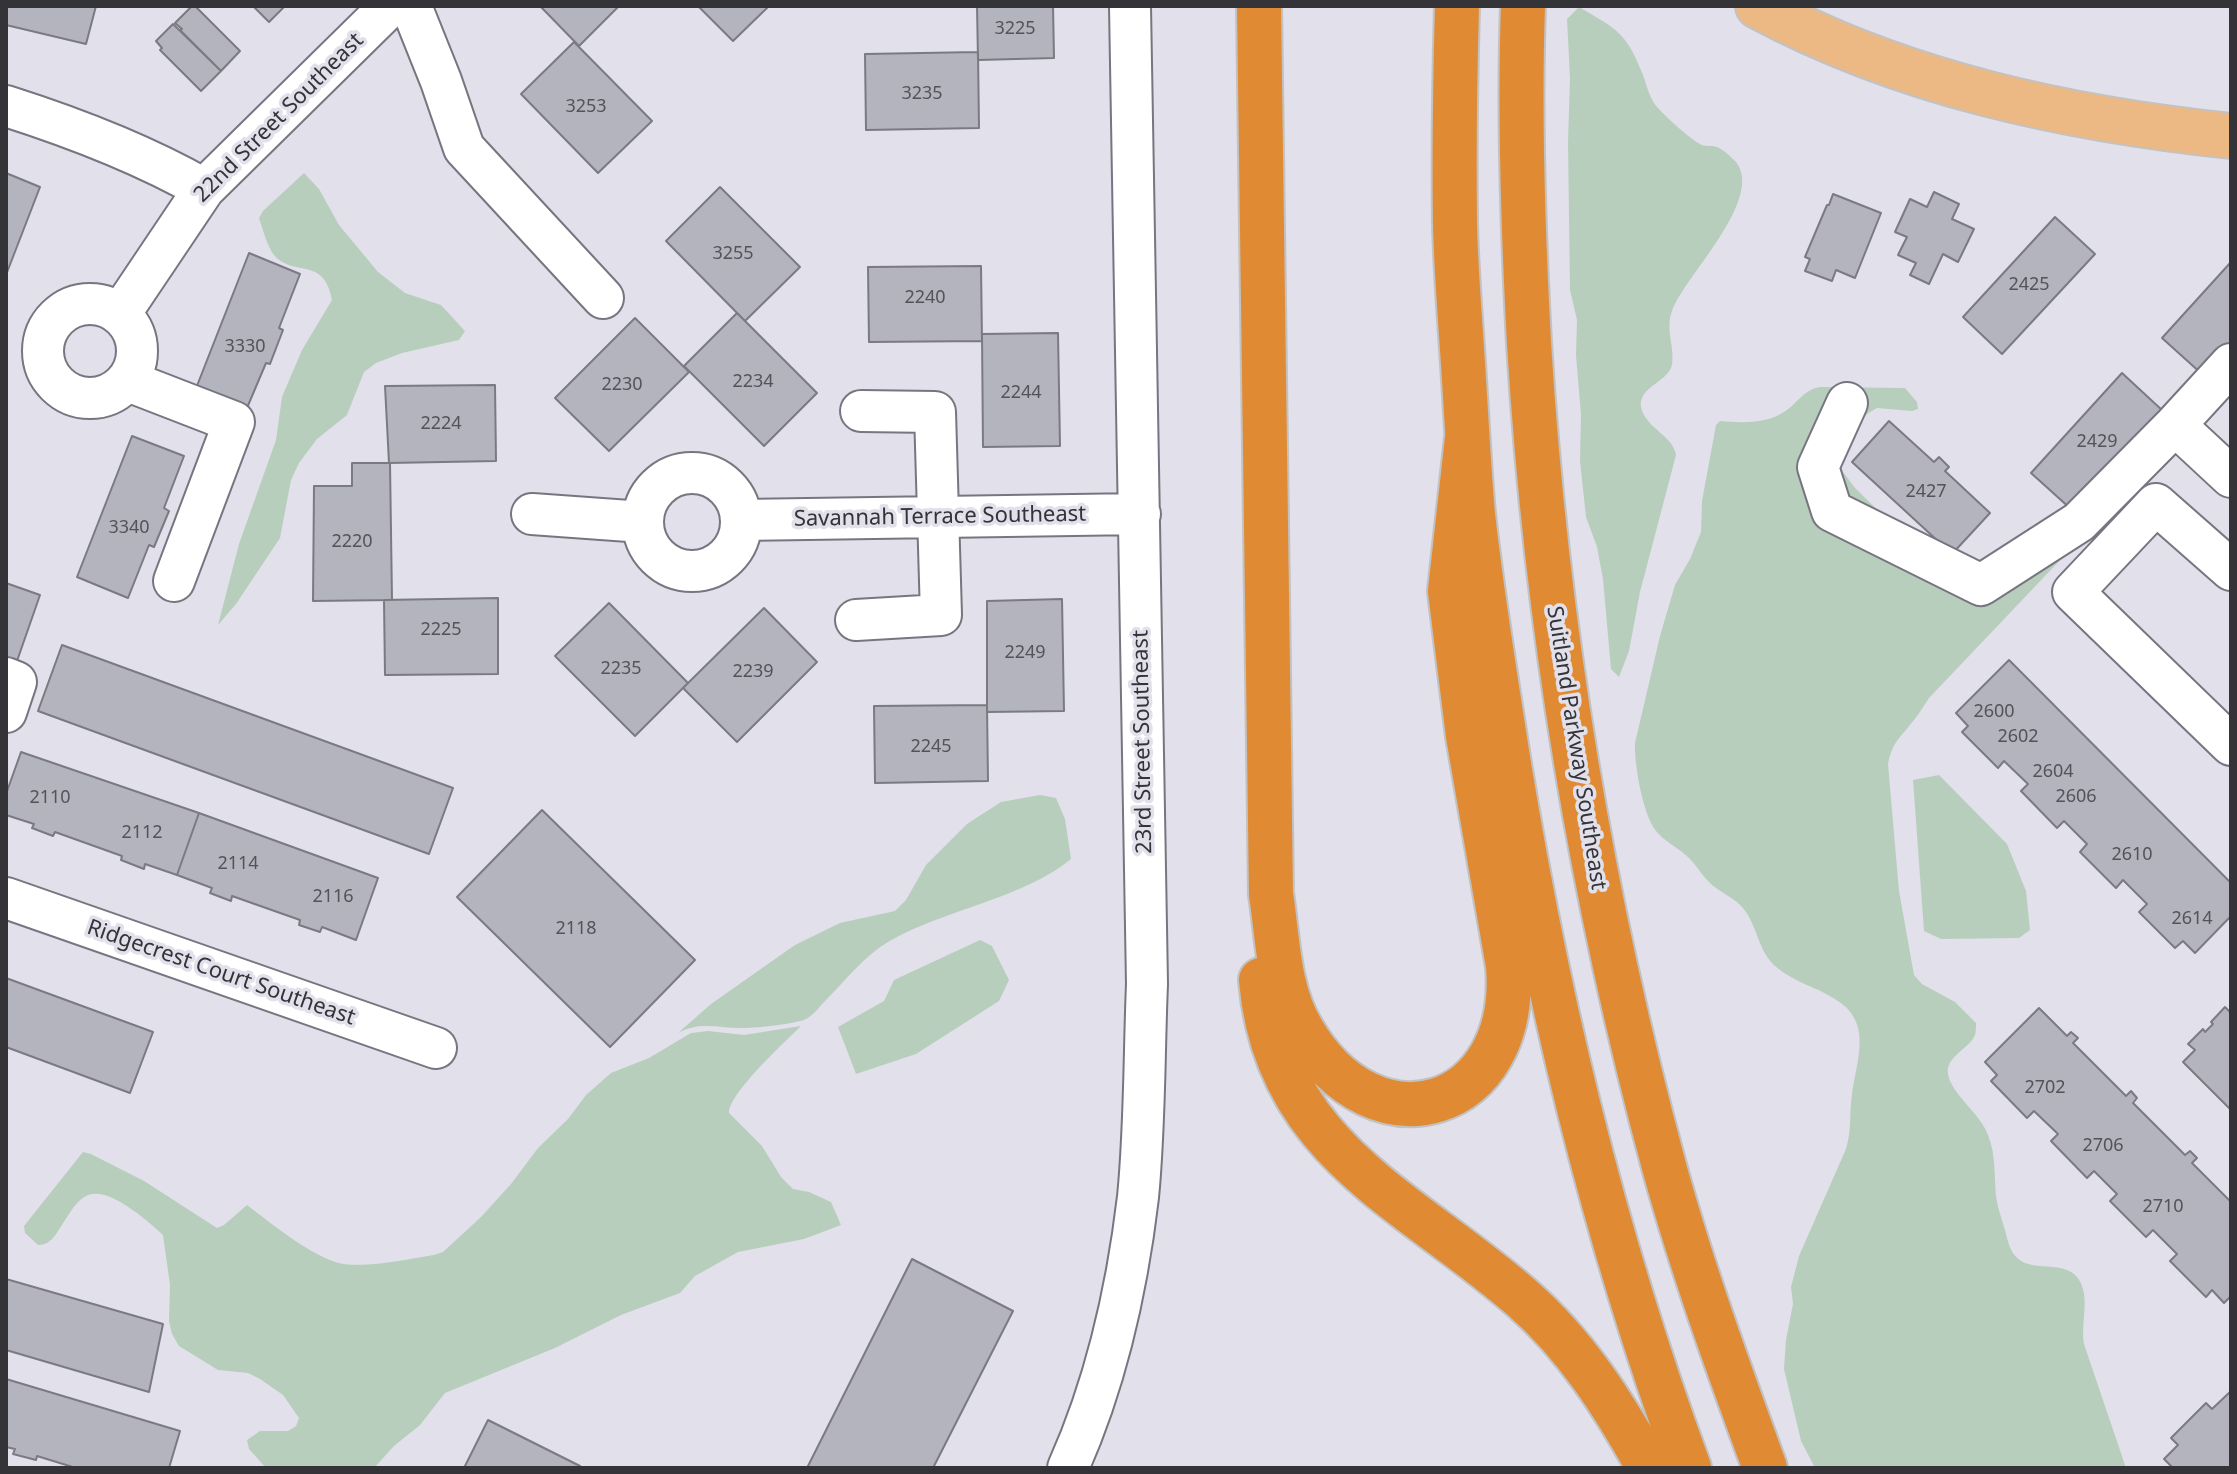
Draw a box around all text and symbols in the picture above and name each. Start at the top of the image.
house number: 3225 [994,18,1036,40]
street label: 22nd Street Southeast [189,28,369,208]
house number: 3235 [901,83,943,105]
house number: 3253 [565,96,607,118]
house number: 3255 [712,243,754,265]
house number: 2425 [2008,274,2050,296]
house number: 2240 [904,287,946,309]
house number: 3330 [224,336,266,358]
house number: 2234 [732,371,774,393]
house number: 2230 [601,374,643,396]
house number: 2244 [1000,382,1042,404]
house number: 2224 [420,413,462,435]
house number: 2429 [2076,431,2118,453]
house number: 2427 [1905,481,1947,503]
street label: Savannah Terrace Southeast [794,501,1086,533]
house number: 3340 [108,517,150,539]
house number: 2220 [331,531,373,553]
street label: Suitland Parkway Southeast [1541,604,1611,892]
house number: 2225 [420,619,462,641]
street label: 23rd Street Southeast [1128,630,1158,854]
house number: 2249 [1004,642,1046,664]
house number: 2235 [600,658,642,680]
house number: 2239 [732,661,774,683]
house number: 2600 [1973,701,2015,723]
house number: 2602 [1997,726,2039,748]
house number: 2245 [910,736,952,758]
house number: 2604 [2032,761,2074,783]
house number: 2606 [2055,786,2097,808]
house number: 2110 [29,787,71,809]
house number: 2112 [121,822,163,844]
house number: 2610 [2111,844,2153,866]
house number: 2114 [217,853,259,875]
house number: 2116 [312,886,354,908]
house number: 2614 [2171,908,2213,930]
street label: Ridgecrest Court Southeast [83,915,359,1031]
house number: 2118 [555,918,597,940]
house number: 2702 [2024,1077,2066,1099]
house number: 2706 [2082,1135,2124,1157]
house number: 2710 [2142,1196,2184,1218]

